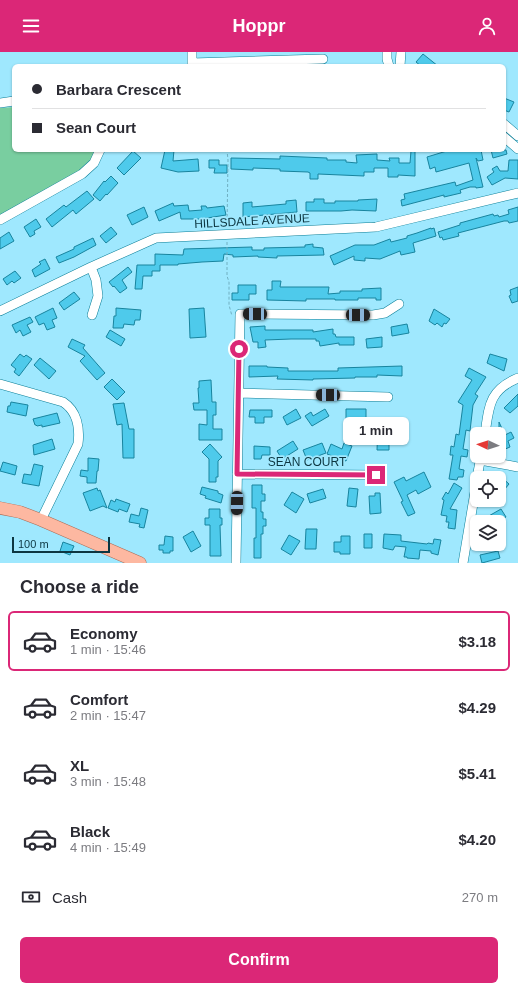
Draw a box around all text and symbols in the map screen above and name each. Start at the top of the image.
icon: menu [20,15,42,37]
icon: person [476,15,498,37]
text: Hoppr [233,16,286,36]
text: Barbara Crescent [56,81,181,98]
text: Sean Court [56,119,136,136]
street label: HILLSDALE AVENUE [194,211,310,231]
car [243,308,267,320]
car [346,309,370,321]
route start [230,340,248,358]
car [316,389,340,401]
callout: 1 min [343,417,409,445]
text: 1 min [359,423,393,438]
north arrow [470,427,506,463]
map controls [470,427,506,551]
street label: SEAN COURT [268,455,347,469]
route end [367,466,385,484]
button: locate [470,471,506,507]
car [231,491,243,515]
button: layers [470,515,506,551]
scale bar [12,535,110,554]
text: 100 m [18,538,49,550]
text: Choose a ride [20,577,139,597]
icon: car [22,623,58,659]
text: Economy [70,625,138,642]
text: $3.18 [458,633,496,650]
text: 1 min · 15:46 [70,642,146,657]
icon: car [22,689,58,725]
text: Comfort [70,691,128,708]
text: $4.29 [458,699,496,716]
text: 2 min · 15:47 [70,708,146,723]
icon: car [22,755,58,791]
text: XL [70,757,89,774]
text: $5.41 [458,765,496,782]
text: 3 min · 15:48 [70,774,146,789]
icon: car [22,821,58,857]
text: Black [70,823,110,840]
text: $4.20 [458,831,496,848]
text: 4 min · 15:49 [70,840,146,855]
icon: cash [20,886,42,908]
text: Cash [52,889,87,906]
text: 270 m [462,890,498,905]
button: Confirm [20,937,498,983]

